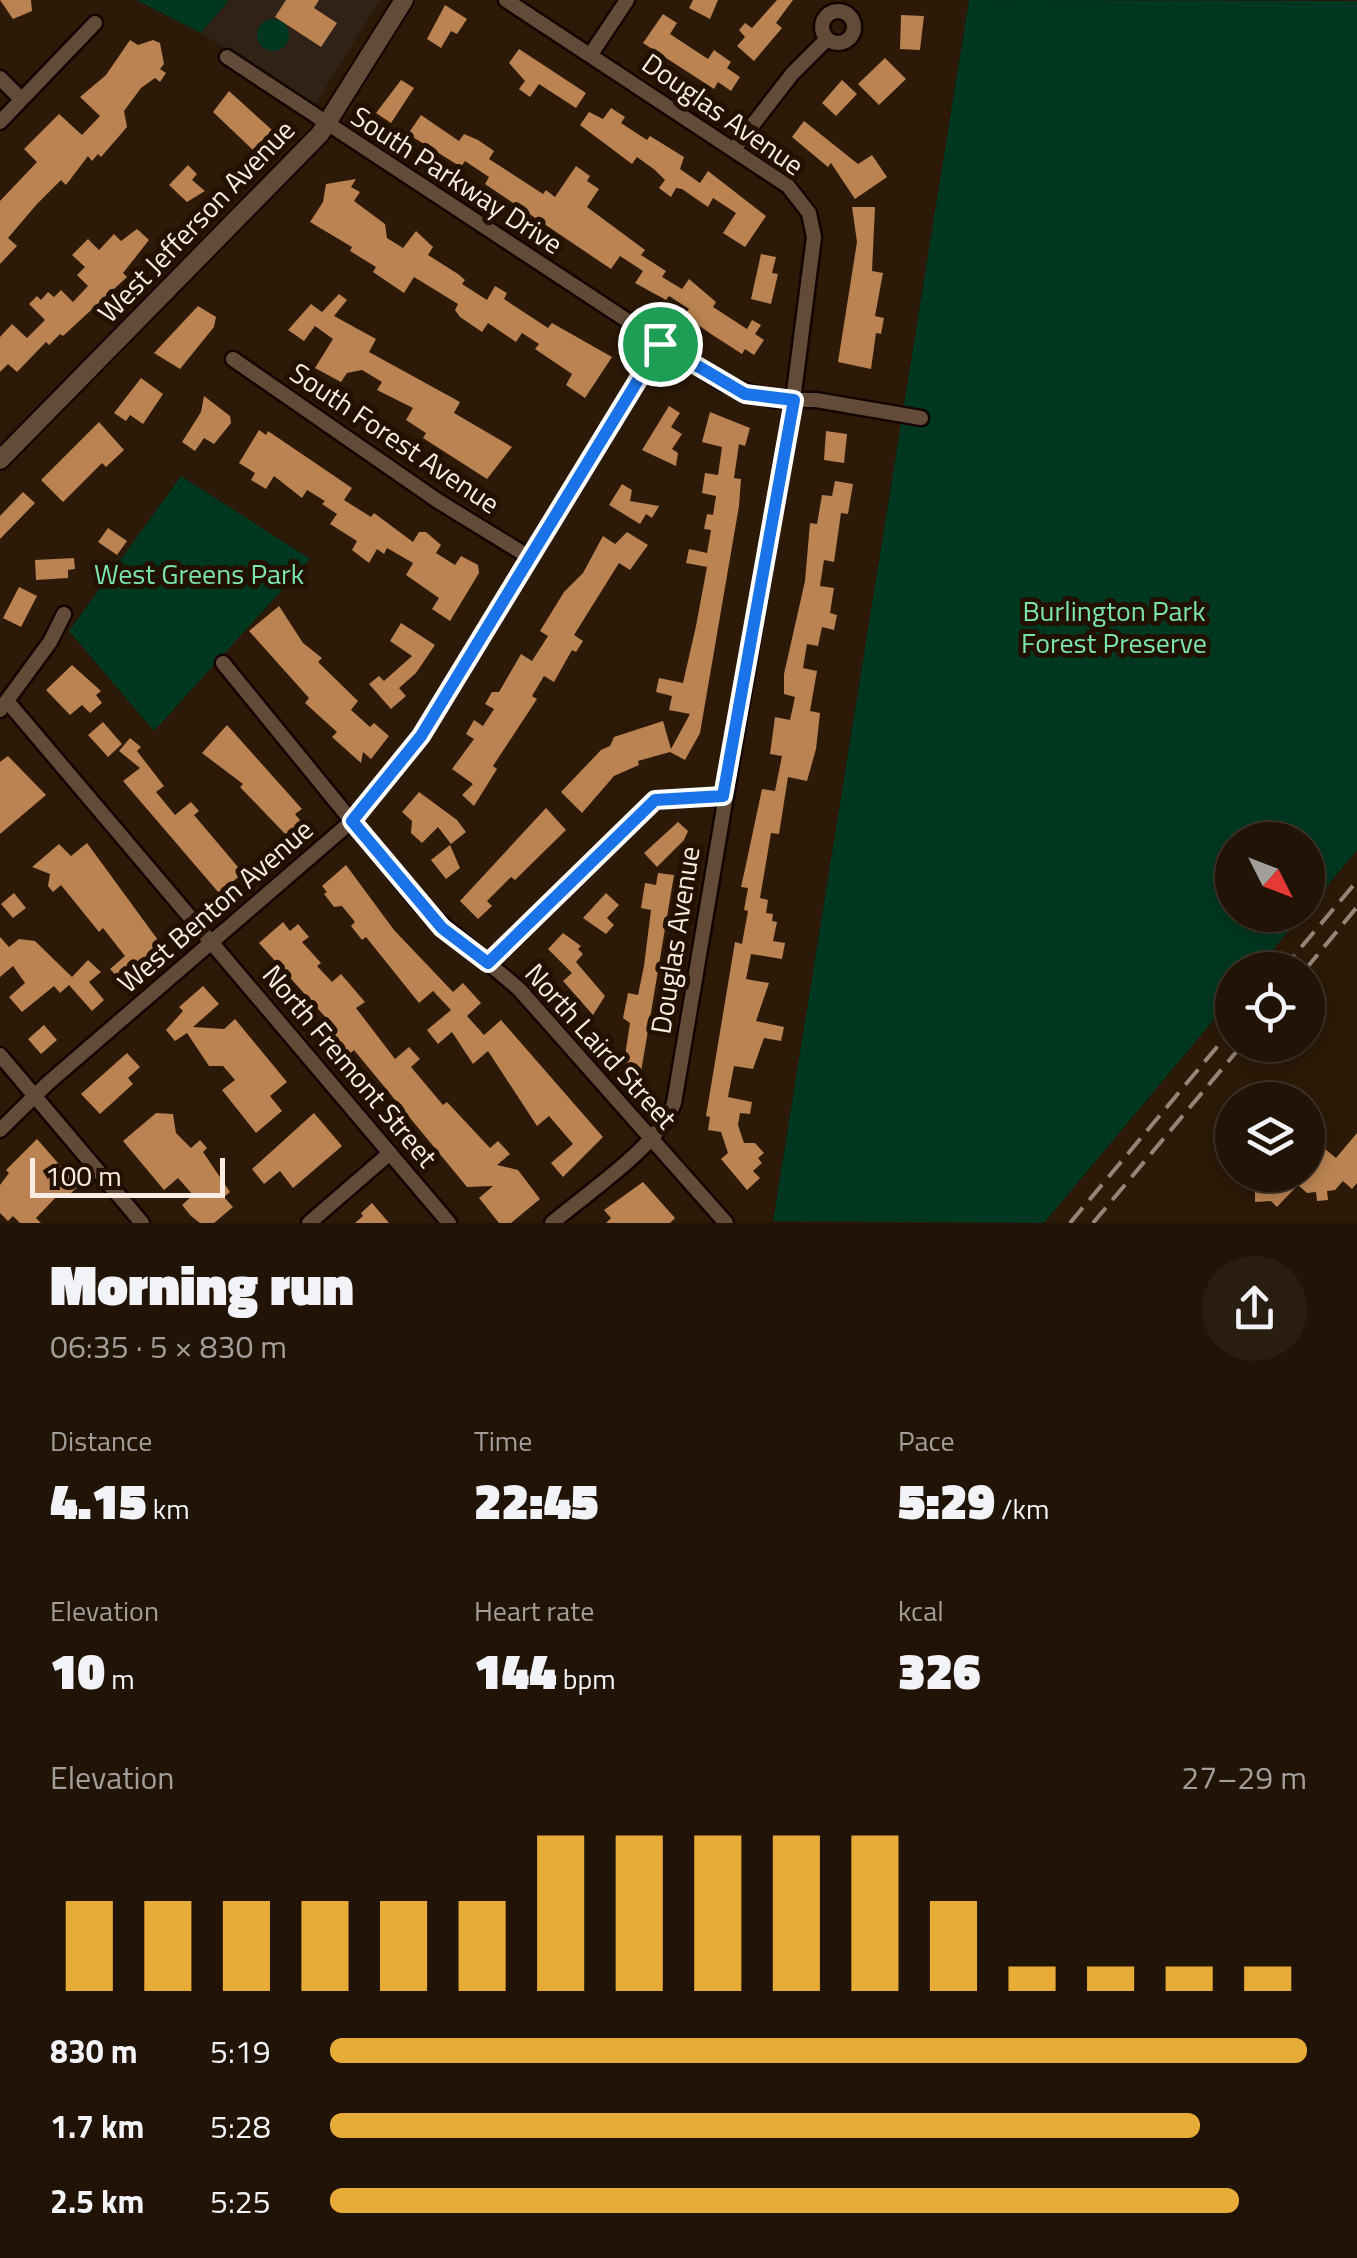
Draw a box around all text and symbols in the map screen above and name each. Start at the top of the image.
street label: Douglas Avenue [633,42,813,186]
street label: South Parkway Drive [343,95,572,264]
street label: West Jefferson Avenue [87,109,304,332]
pin [618,302,703,387]
icon: arrive [633,317,688,372]
street label: South Forest Avenue [282,351,509,524]
park label: West Greens Park [94,552,304,595]
park label: Burlington Park Forest Preserve [1021,589,1207,664]
street label: West Benton Avenue [107,808,322,1003]
north arrow [1215,822,1325,932]
map controls [1215,822,1325,1192]
street label: Douglas Avenue [638,843,711,1037]
button: locate [1215,952,1325,1062]
street label: North Laird Street [515,953,688,1138]
street label: North Fremont Street [253,955,448,1177]
button: layers [1215,1082,1325,1192]
scale bar [30,1153,225,1198]
text: 100 m [45,1154,122,1197]
text: Morning run [50,1243,354,1326]
button: share [1202,1256,1307,1361]
text: 06:35 · 5 × 830 m [50,1322,287,1370]
text: Distance [50,1419,152,1462]
text: Time [474,1419,532,1462]
text: Pace [898,1419,955,1462]
text: 4.15 [50,1462,147,1538]
text: 22:45 [474,1462,598,1538]
text: 5:29 [898,1462,995,1538]
text: km [147,1487,190,1530]
text: /km [995,1487,1049,1530]
text: Elevation [50,1589,159,1632]
text: Heart rate [474,1589,594,1632]
text: kcal [898,1589,944,1632]
text: 10 [50,1632,105,1708]
text: 144 [474,1632,557,1708]
text: 326 [898,1632,981,1708]
text: m [105,1657,135,1700]
text: bpm [557,1657,616,1700]
text: Elevation [50,1753,174,1801]
text: 27–29 m [1181,1753,1307,1801]
text: 830 m [50,2027,138,2075]
text: 5:19 [210,2027,271,2075]
text: 1.7 km [50,2102,144,2150]
text: 5:28 [210,2102,271,2150]
text: 2.5 km [50,2177,144,2225]
text: 5:25 [210,2177,271,2225]

